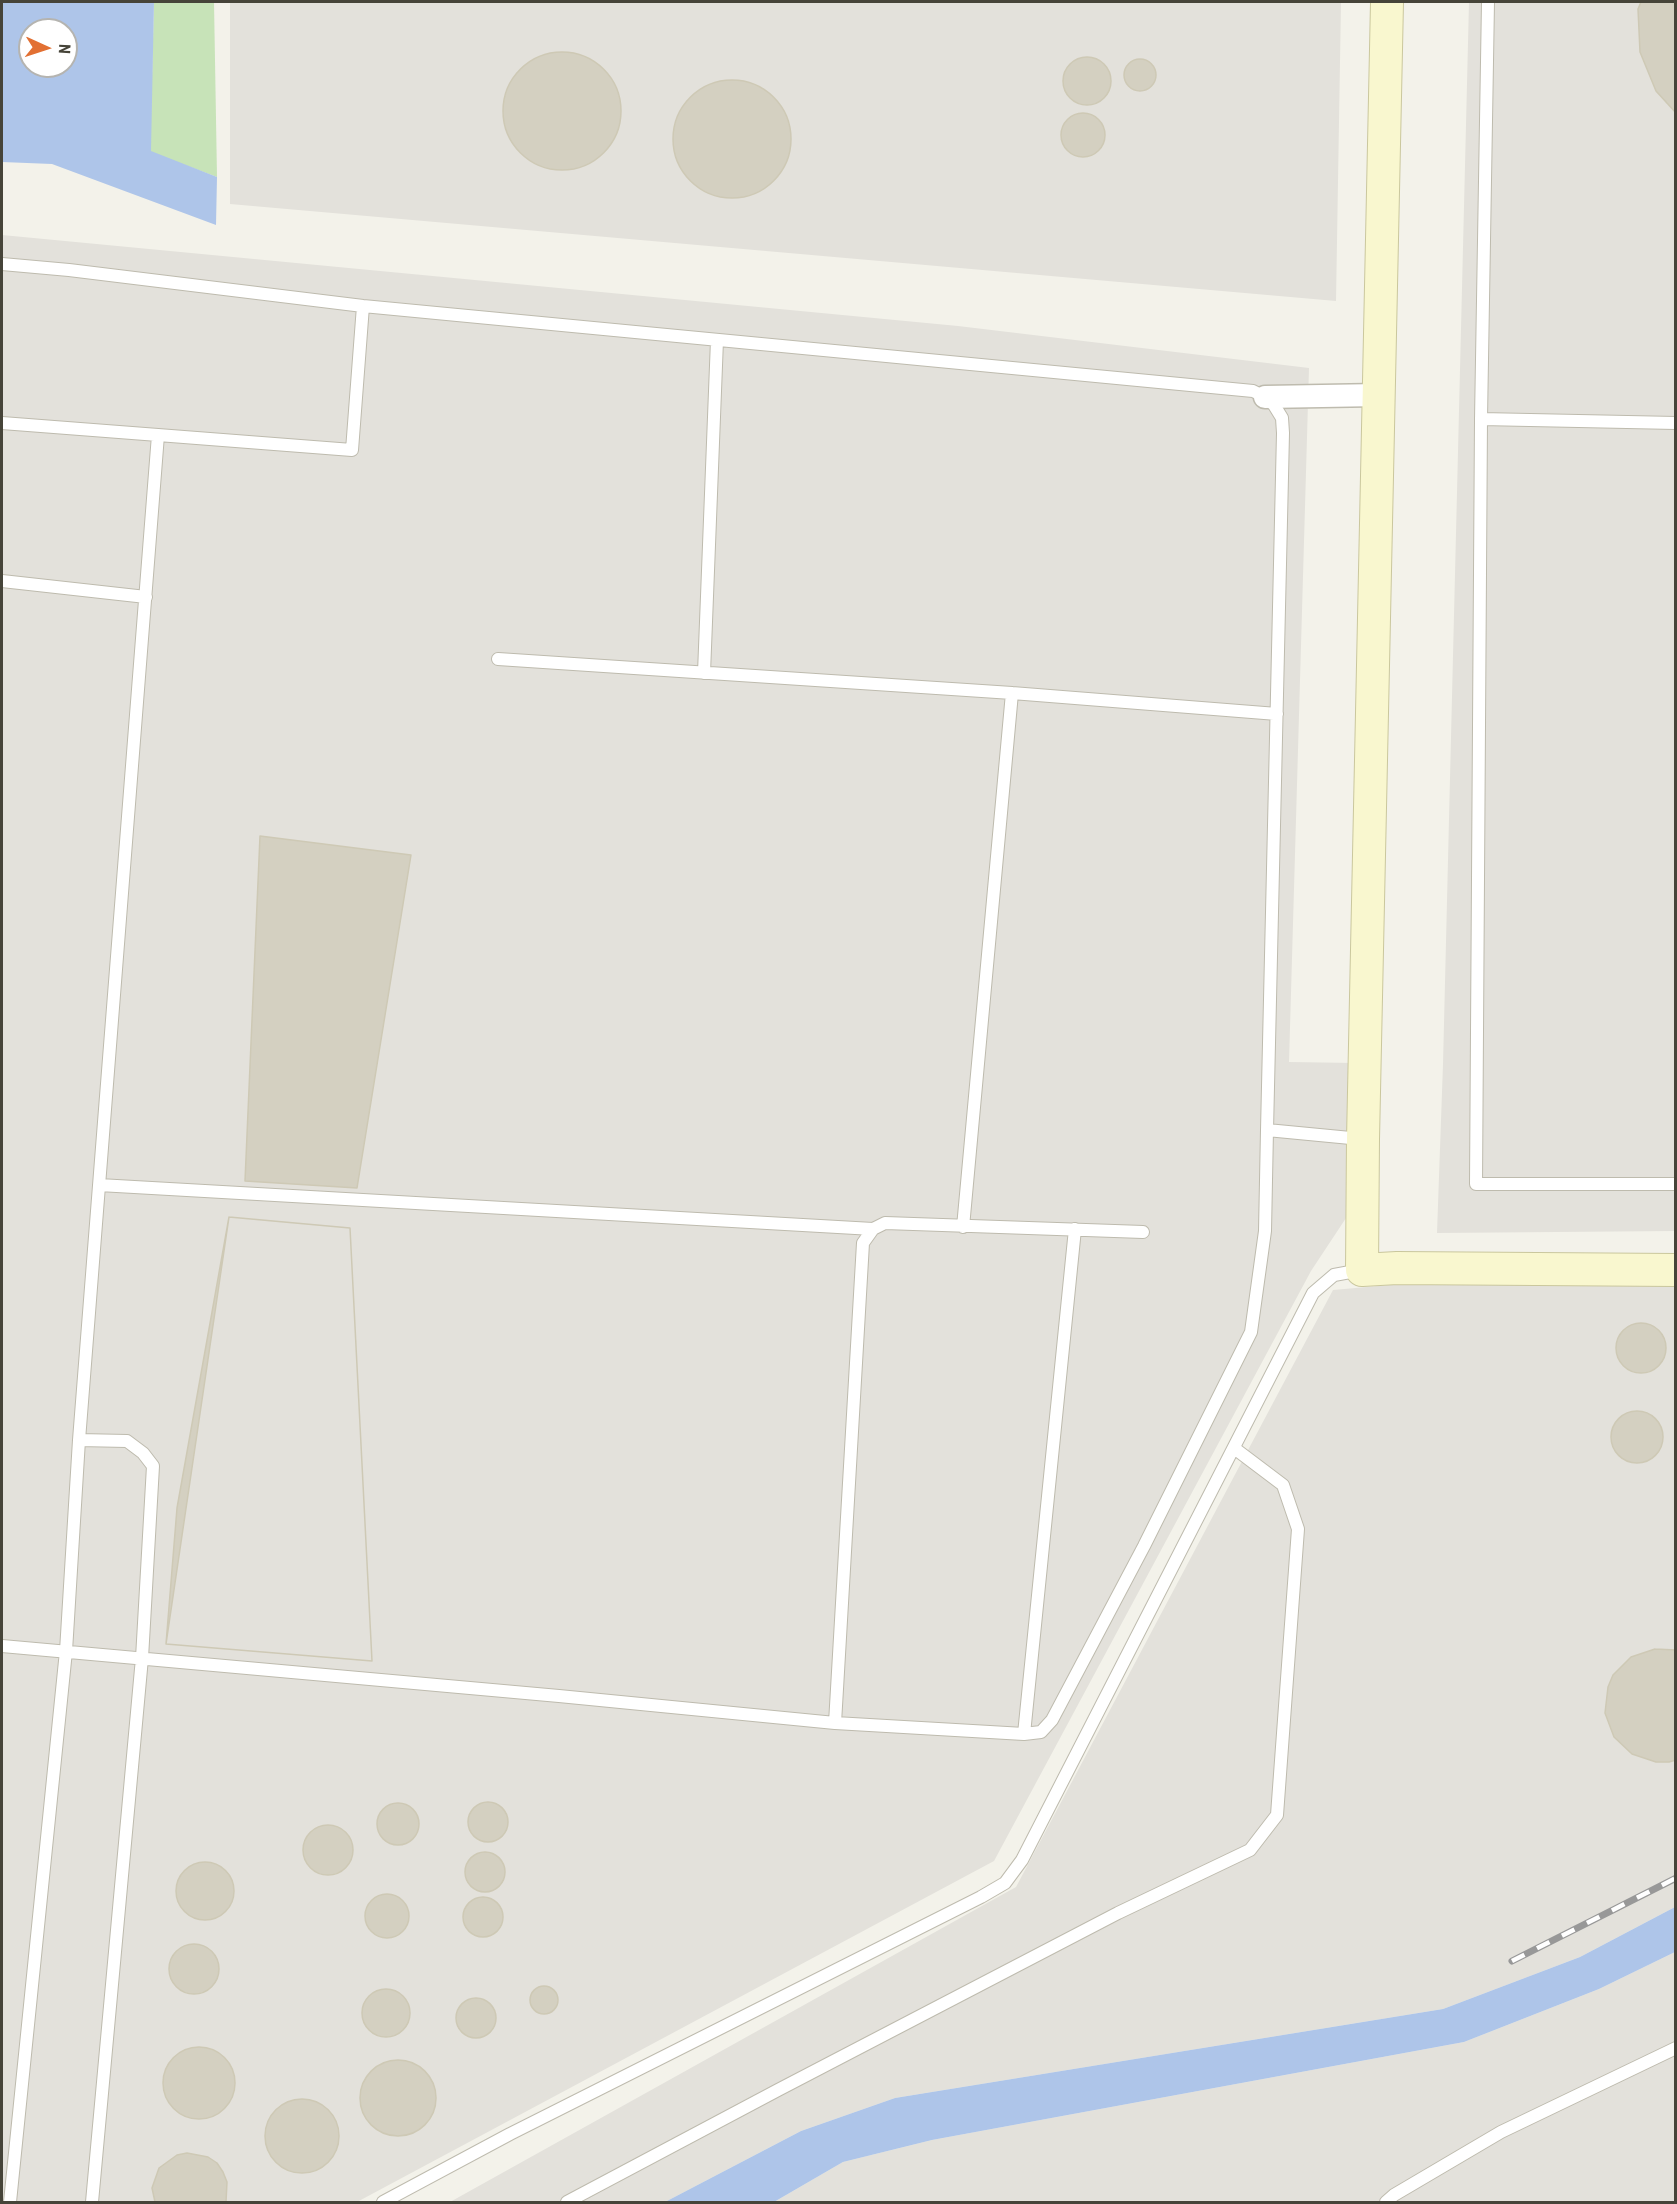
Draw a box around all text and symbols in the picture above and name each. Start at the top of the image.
north arrow [18,18,78,78]
text: N [55,43,74,54]

